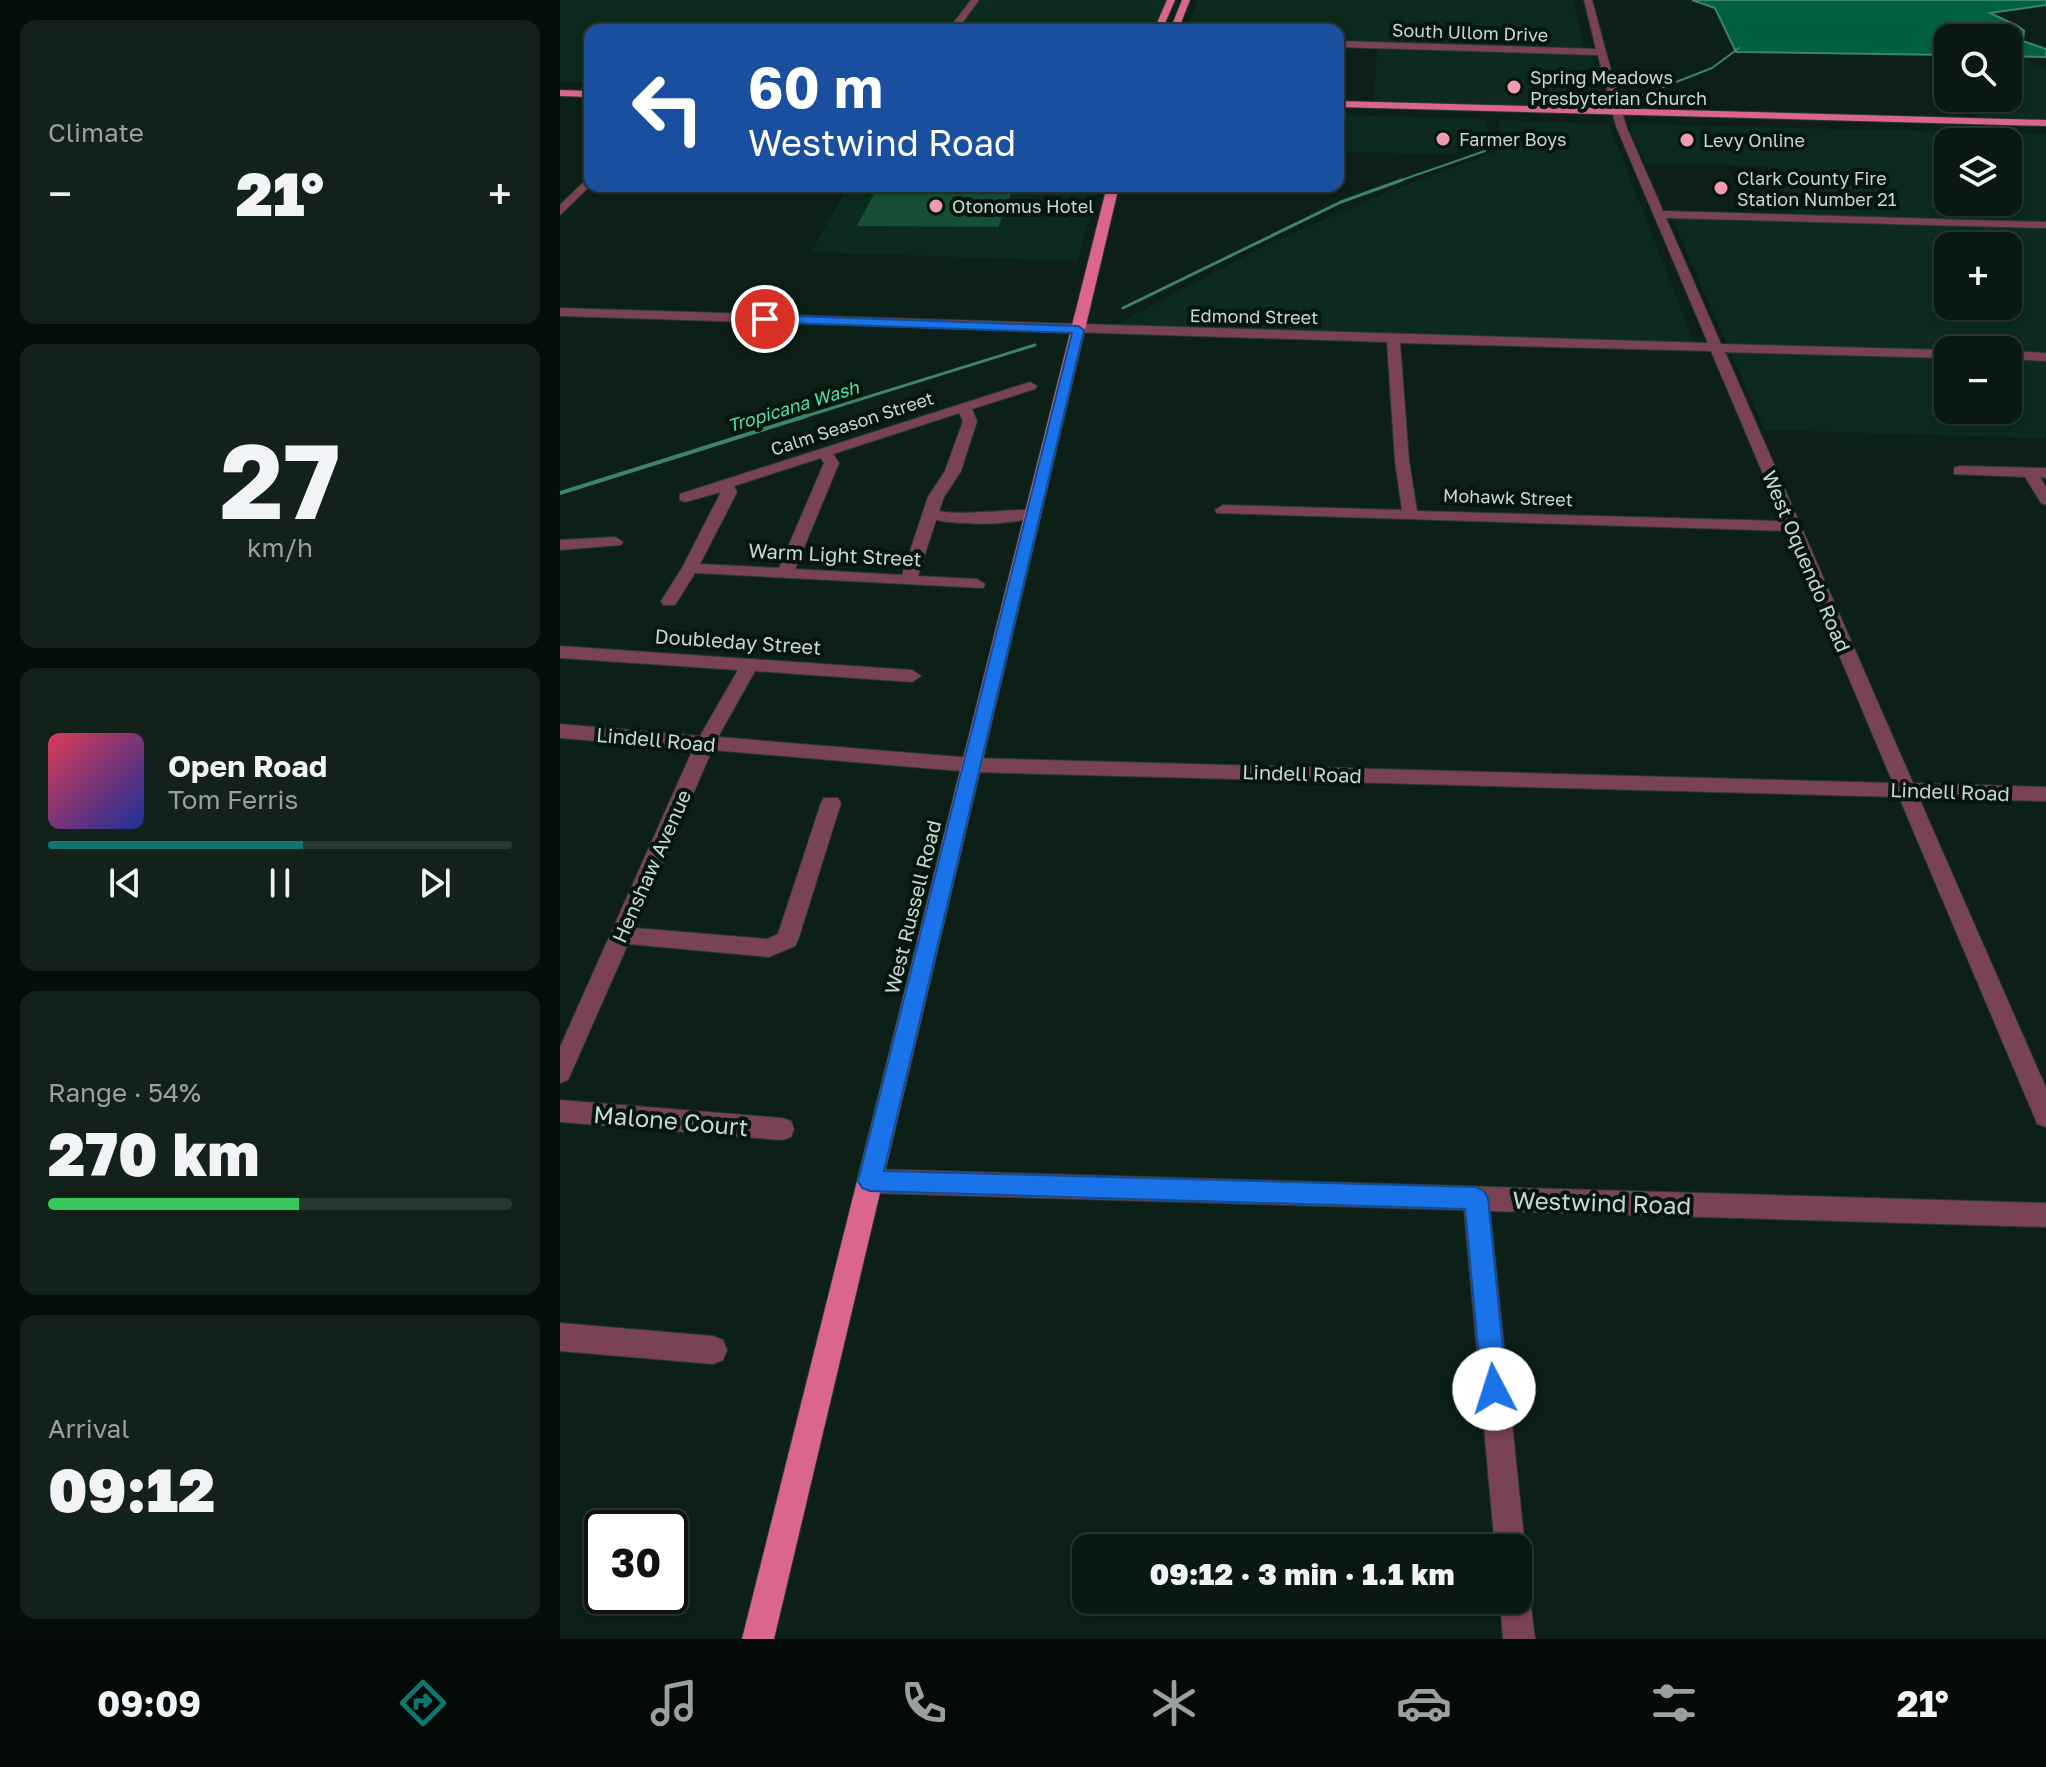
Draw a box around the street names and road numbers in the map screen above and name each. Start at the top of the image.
street label: South Ullom Drive [1392,18,1548,46]
street label: Edmond Street [1190,304,1318,328]
street label: Calm Season Street [768,386,936,460]
street label: West Oquendo Road [1758,467,1856,655]
street label: Mohawk Street [1443,484,1573,510]
street label: Warm Light Street [748,537,922,571]
street label: Doubleday Street [654,623,822,659]
street label: Lindell Road [595,722,717,756]
street label: Lindell Road [1242,759,1362,787]
street label: Lindell Road [1890,777,2010,805]
street label: Henshaw Avenue [607,786,695,946]
street label: West Russell Road [879,817,945,997]
street label: Malone Court [592,1099,750,1141]
street label: Westwind Road [1512,1184,1692,1220]

